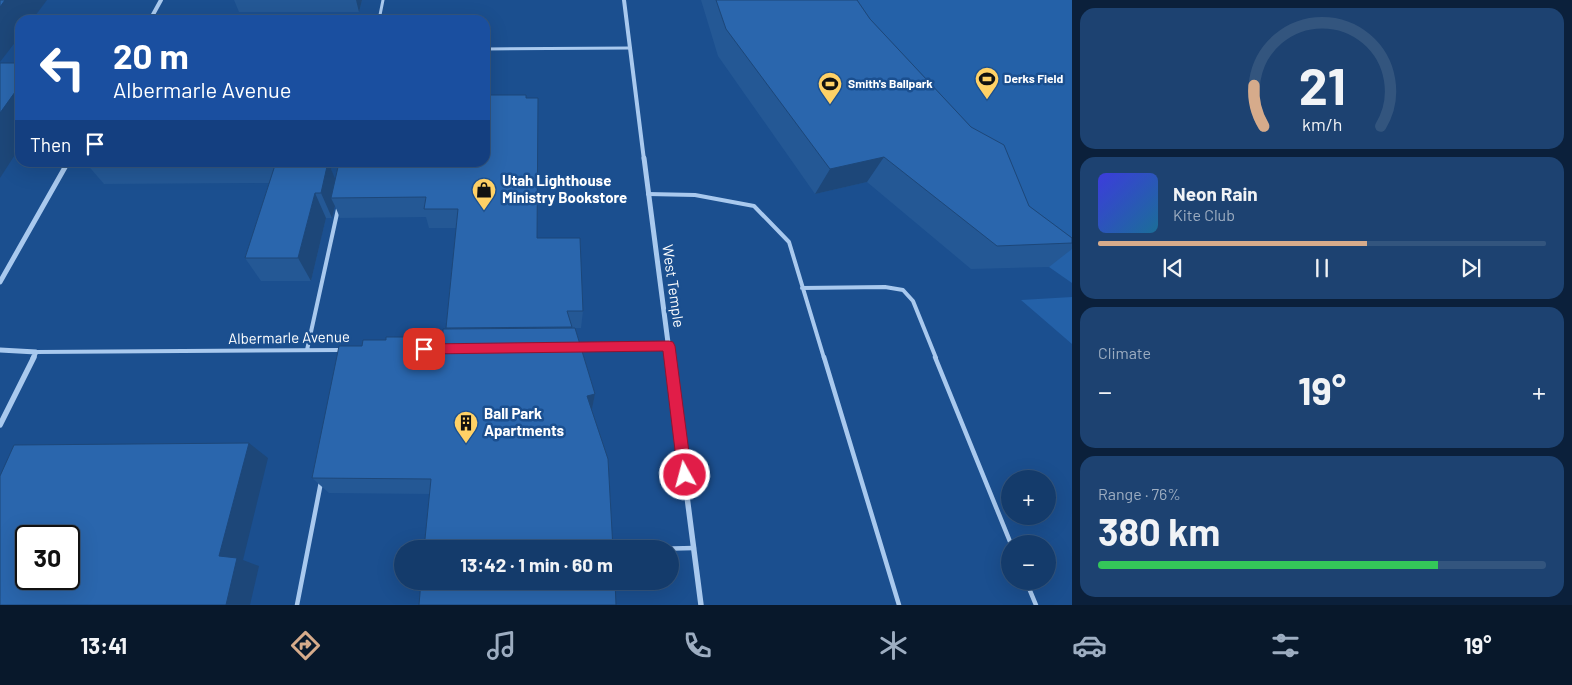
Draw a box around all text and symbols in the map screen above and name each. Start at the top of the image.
text: 20 m [113,34,189,76]
icon: left [30,35,95,100]
text: 21 [1298,53,1346,115]
sports icon: Derks Field [974,66,1000,100]
sports icon: Smith's Ballpark [817,71,843,105]
place label: Derks Field [1004,71,1064,85]
text: Albermarle Avenue [113,76,292,102]
place label: Smith's Ballpark [848,76,933,90]
text: km/h [1302,113,1342,135]
icon: arrive [81,130,109,158]
text: Then [30,133,71,156]
place label: Utah Lighthouse Ministry Bookstore [502,171,627,206]
shop icon: Utah Lighthouse Ministry Bookstore [471,177,497,211]
text: Neon Rain [1173,182,1258,205]
text: Kite Club [1173,205,1235,224]
street label: West Temple [659,243,689,328]
icon: previous [1159,254,1187,282]
icon: pause [1308,254,1336,282]
icon: next [1457,254,1485,282]
street label: Albermarle Avenue [228,327,350,347]
pin [403,328,445,370]
icon: arrive [410,335,438,363]
text: Climate [1098,343,1151,362]
text: 19° [1298,367,1346,413]
text: − [1098,374,1112,408]
text: + [1532,374,1546,408]
place label: Ball Park Apartments [484,404,565,439]
building icon: Ball Park Apartments [453,410,479,444]
position arrow [658,448,710,500]
map controls [1001,470,1056,590]
button: + [1001,470,1056,525]
text: Range · 76% [1098,484,1181,503]
text: 380 km [1098,508,1220,554]
speed limit sign: 30 [15,525,80,590]
button: − [1001,535,1056,590]
text: 13:42 · 1 min · 60 m [460,553,613,576]
icon: directions [288,628,323,663]
icon: music [484,628,519,663]
icon: phone [680,628,715,663]
icon: climate [876,628,911,663]
icon: car [1072,628,1107,663]
icon: filters [1268,628,1303,663]
text: 13:41 [80,632,127,658]
text: 19° [1464,632,1491,658]

